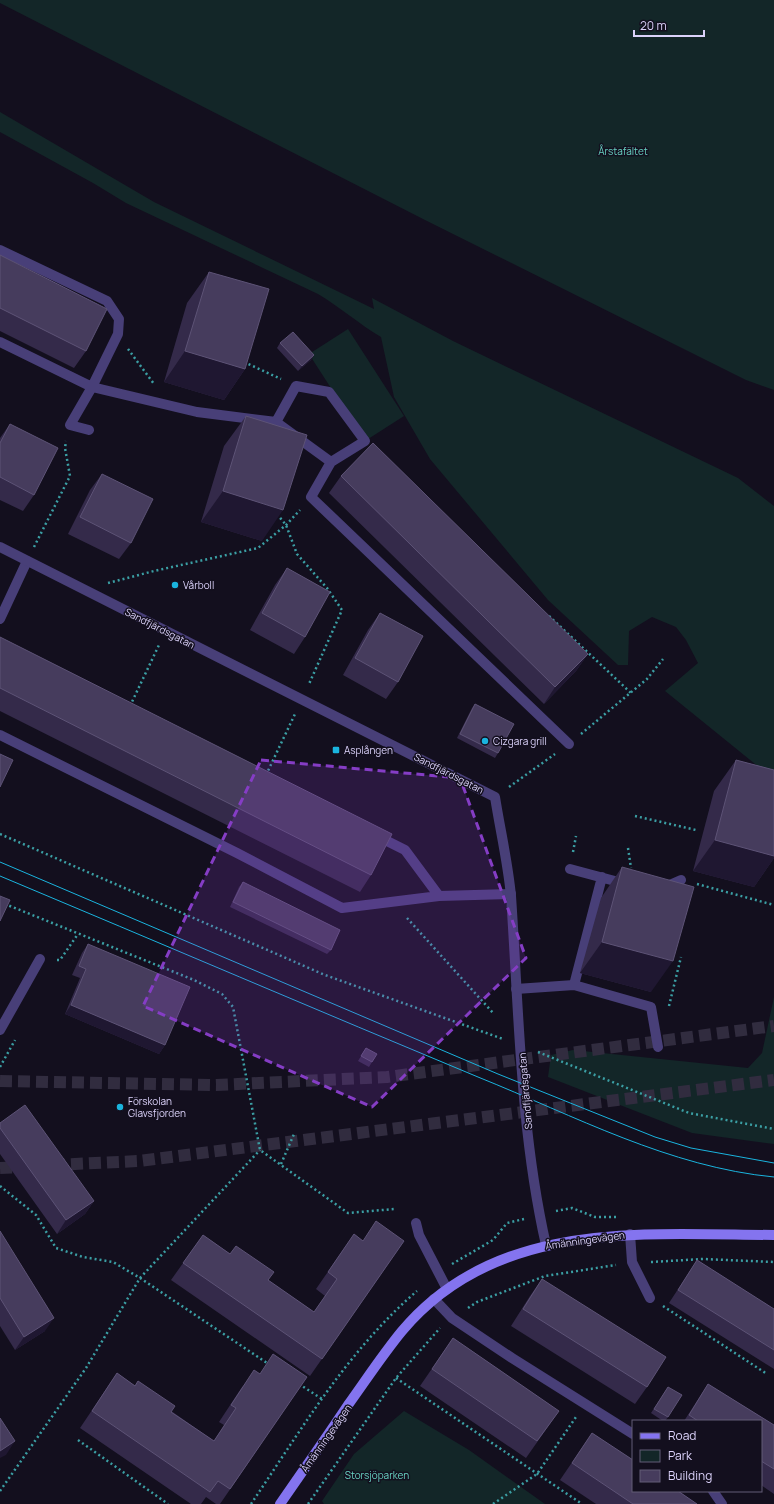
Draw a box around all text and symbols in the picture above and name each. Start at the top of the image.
scale bar [634,12,704,38]
text: 20 m [640,17,667,34]
park label: Årstafältet [598,144,648,158]
place label: Vårboll [183,578,214,592]
marker: Vårboll [170,580,180,590]
street label: Sandfjärdsgatan [123,604,197,652]
place label: Cizgara grill [493,734,547,748]
marker: Cizgara grill [480,736,490,746]
place label: Asplången [344,743,393,757]
marker: Asplången [331,745,341,755]
street label: Sandfjärdsgatan [412,749,486,797]
street label: Sandfjärdsgatan [515,1052,535,1130]
place label: Förskolan Glavsfjorden [128,1094,186,1120]
marker: Förskolan Glavsfjorden [115,1102,125,1112]
street label: Åmänningevägen [544,1227,626,1252]
street label: Åmänningevägen [297,1401,355,1475]
legend [632,1420,762,1492]
text: Road [668,1427,696,1444]
text: Park [668,1447,693,1464]
text: Building [668,1467,712,1484]
park label: Storsjöparken [345,1468,409,1482]

